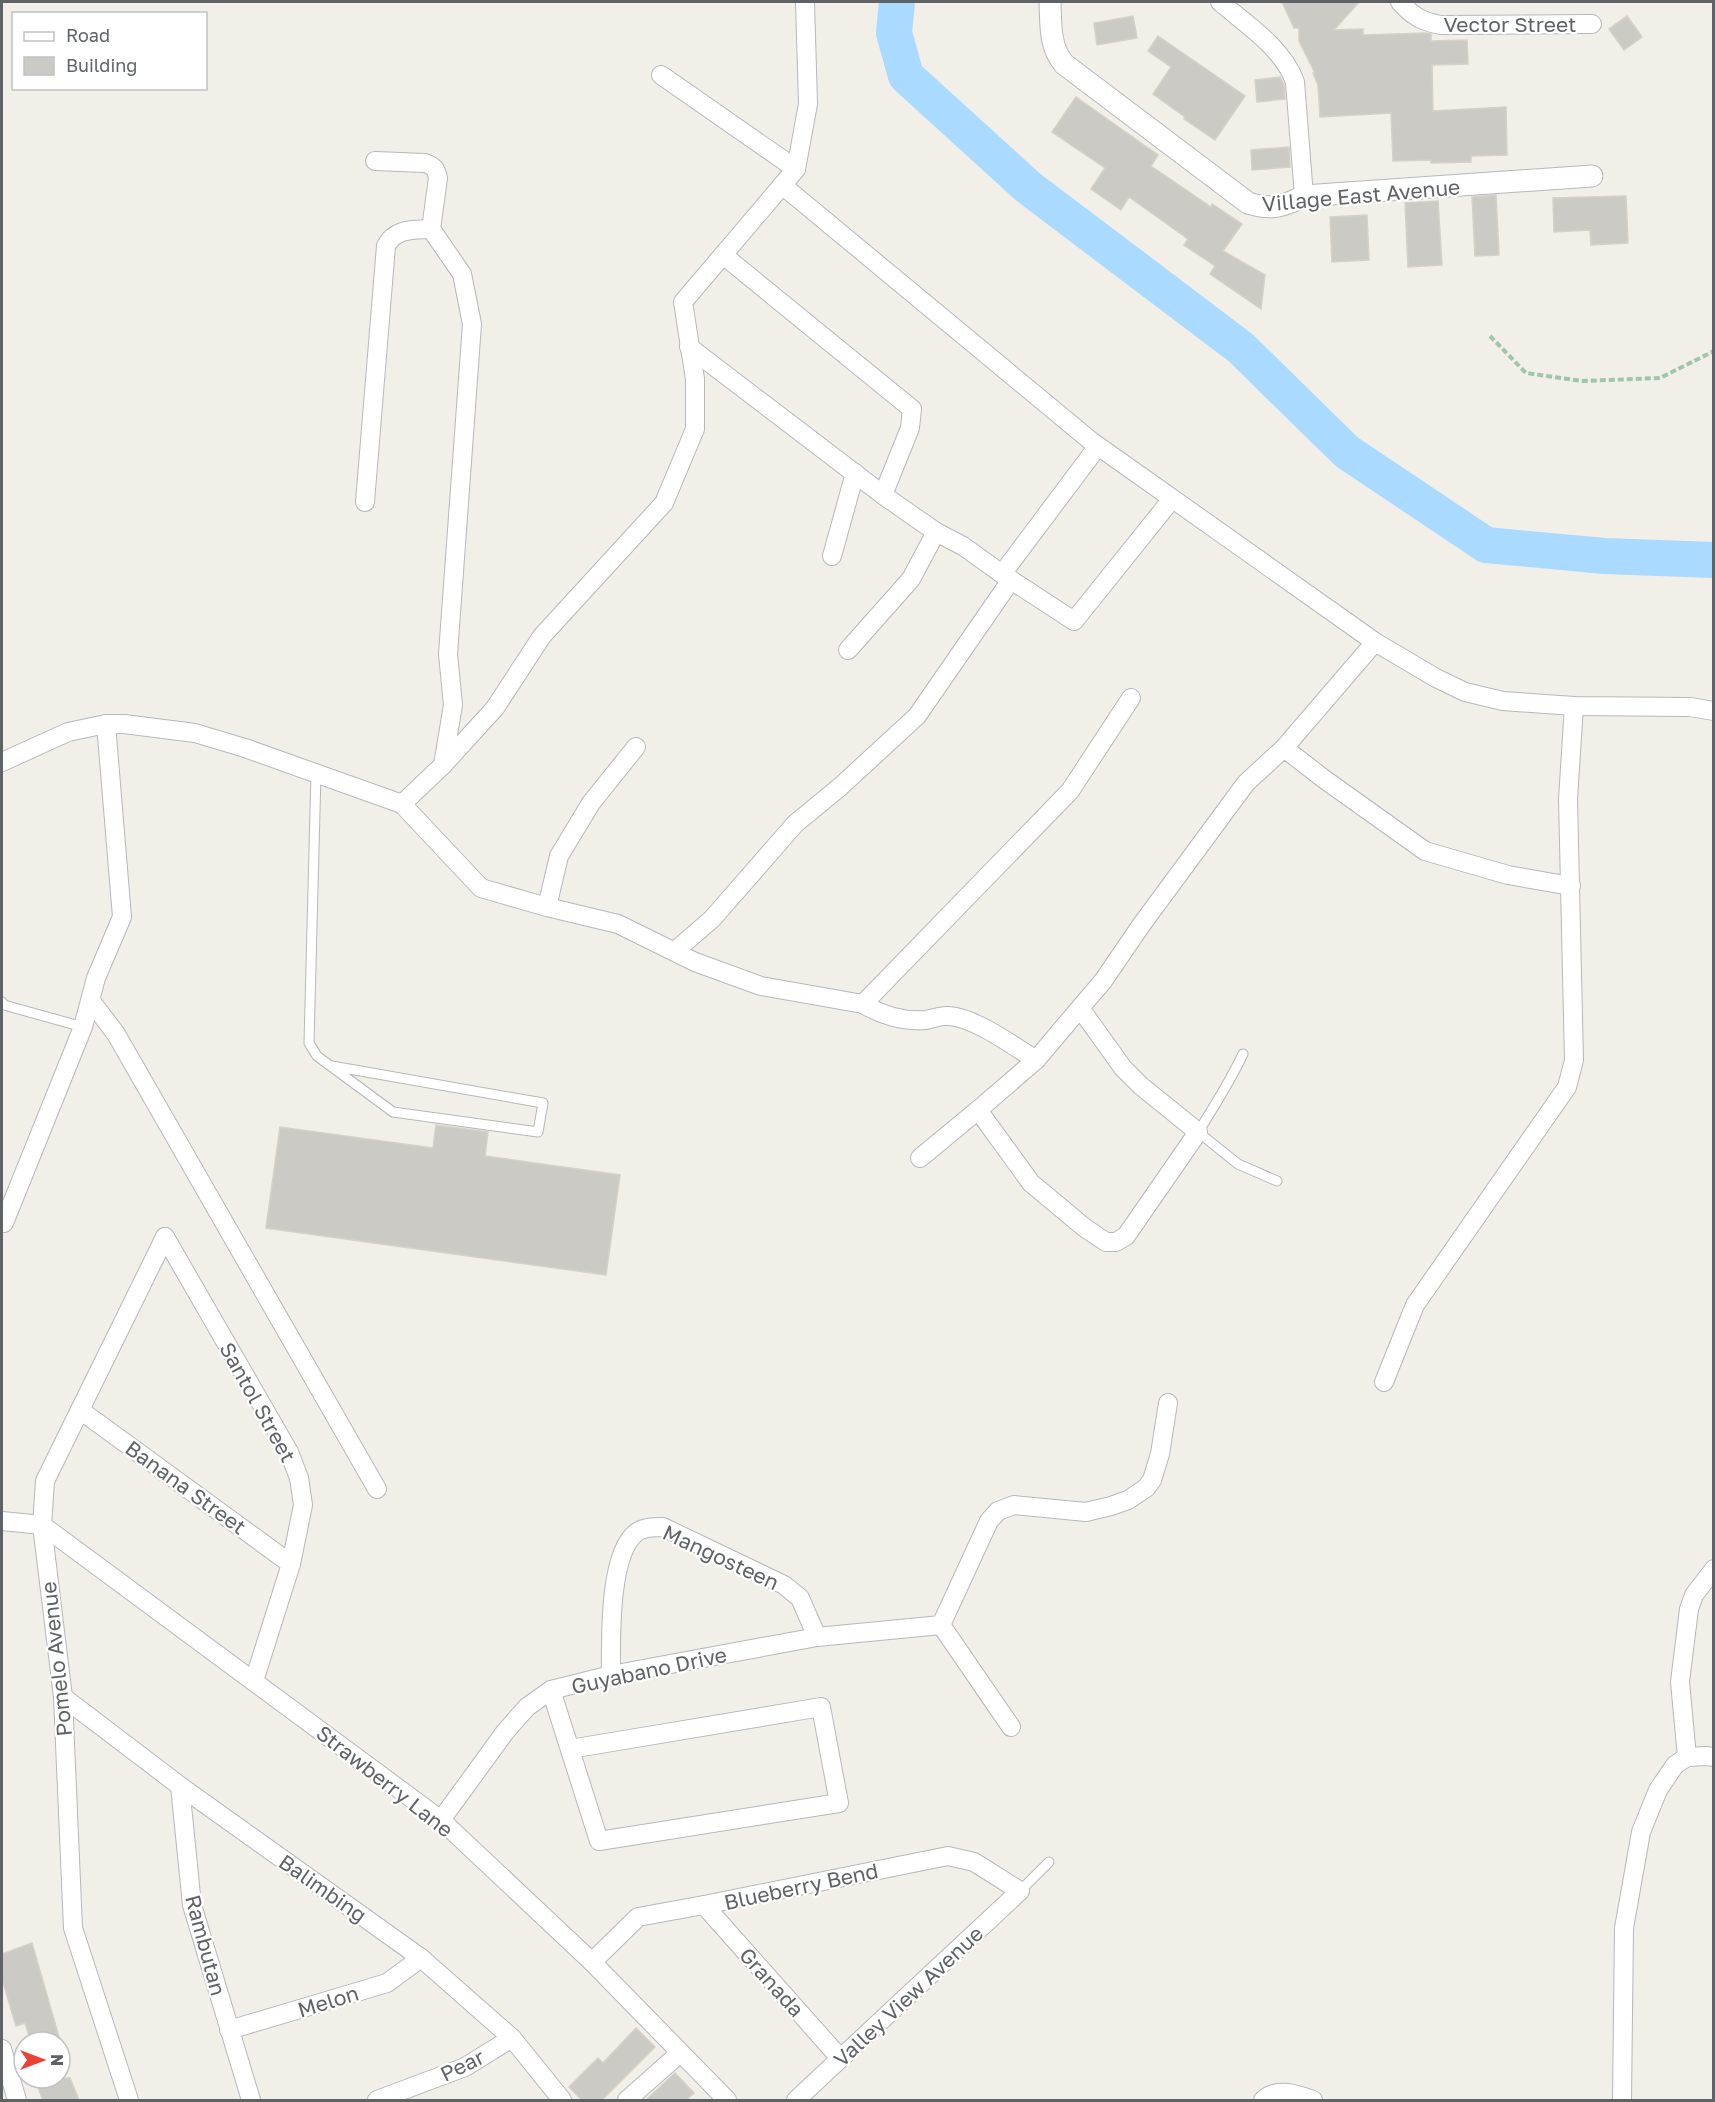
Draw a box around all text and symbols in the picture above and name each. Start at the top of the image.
street label: Vector Street [1443,11,1577,37]
legend [12,12,207,90]
text: Road [66,24,110,46]
text: Building [66,54,137,76]
street label: Village East Avenue [1261,173,1461,217]
street label: Santol Street [214,1337,302,1467]
street label: Banana Street [121,1434,251,1540]
street label: Mangosteen [659,1519,783,1595]
street label: Pomelo Avenue [35,1580,77,1738]
street label: Guyabano Drive [569,1641,729,1699]
street label: Strawberry Lane [311,1720,459,1842]
street label: Balimbing [274,1848,372,1928]
street label: Blueberry Bend [722,1857,880,1915]
street label: Rambutan [180,1892,232,1998]
street label: Valley View Avenue [828,1920,988,2072]
street label: Granada [734,1942,810,2022]
street label: Melon [294,1979,362,2023]
north arrow [12,2030,72,2090]
street label: Pear [436,2043,488,2087]
text: N [47,2054,67,2066]

